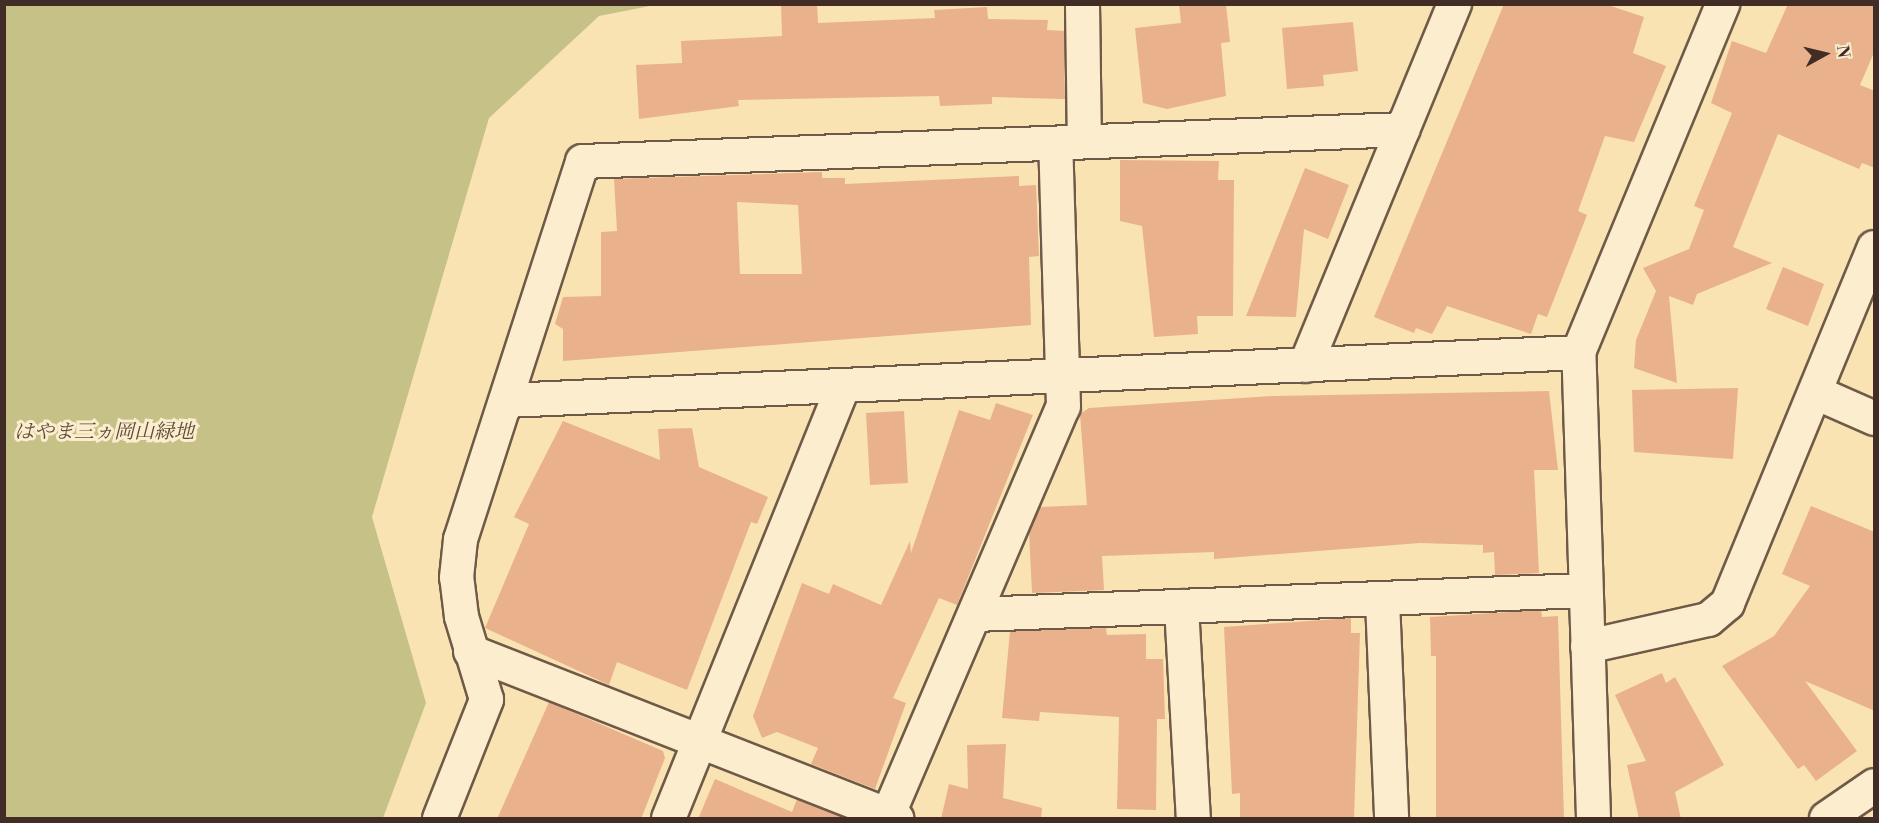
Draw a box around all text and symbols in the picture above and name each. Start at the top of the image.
north arrow [1795,24,1855,84]
text: N [1832,44,1854,59]
park label: はやま三ヵ岡山緑地 [14,420,194,444]

